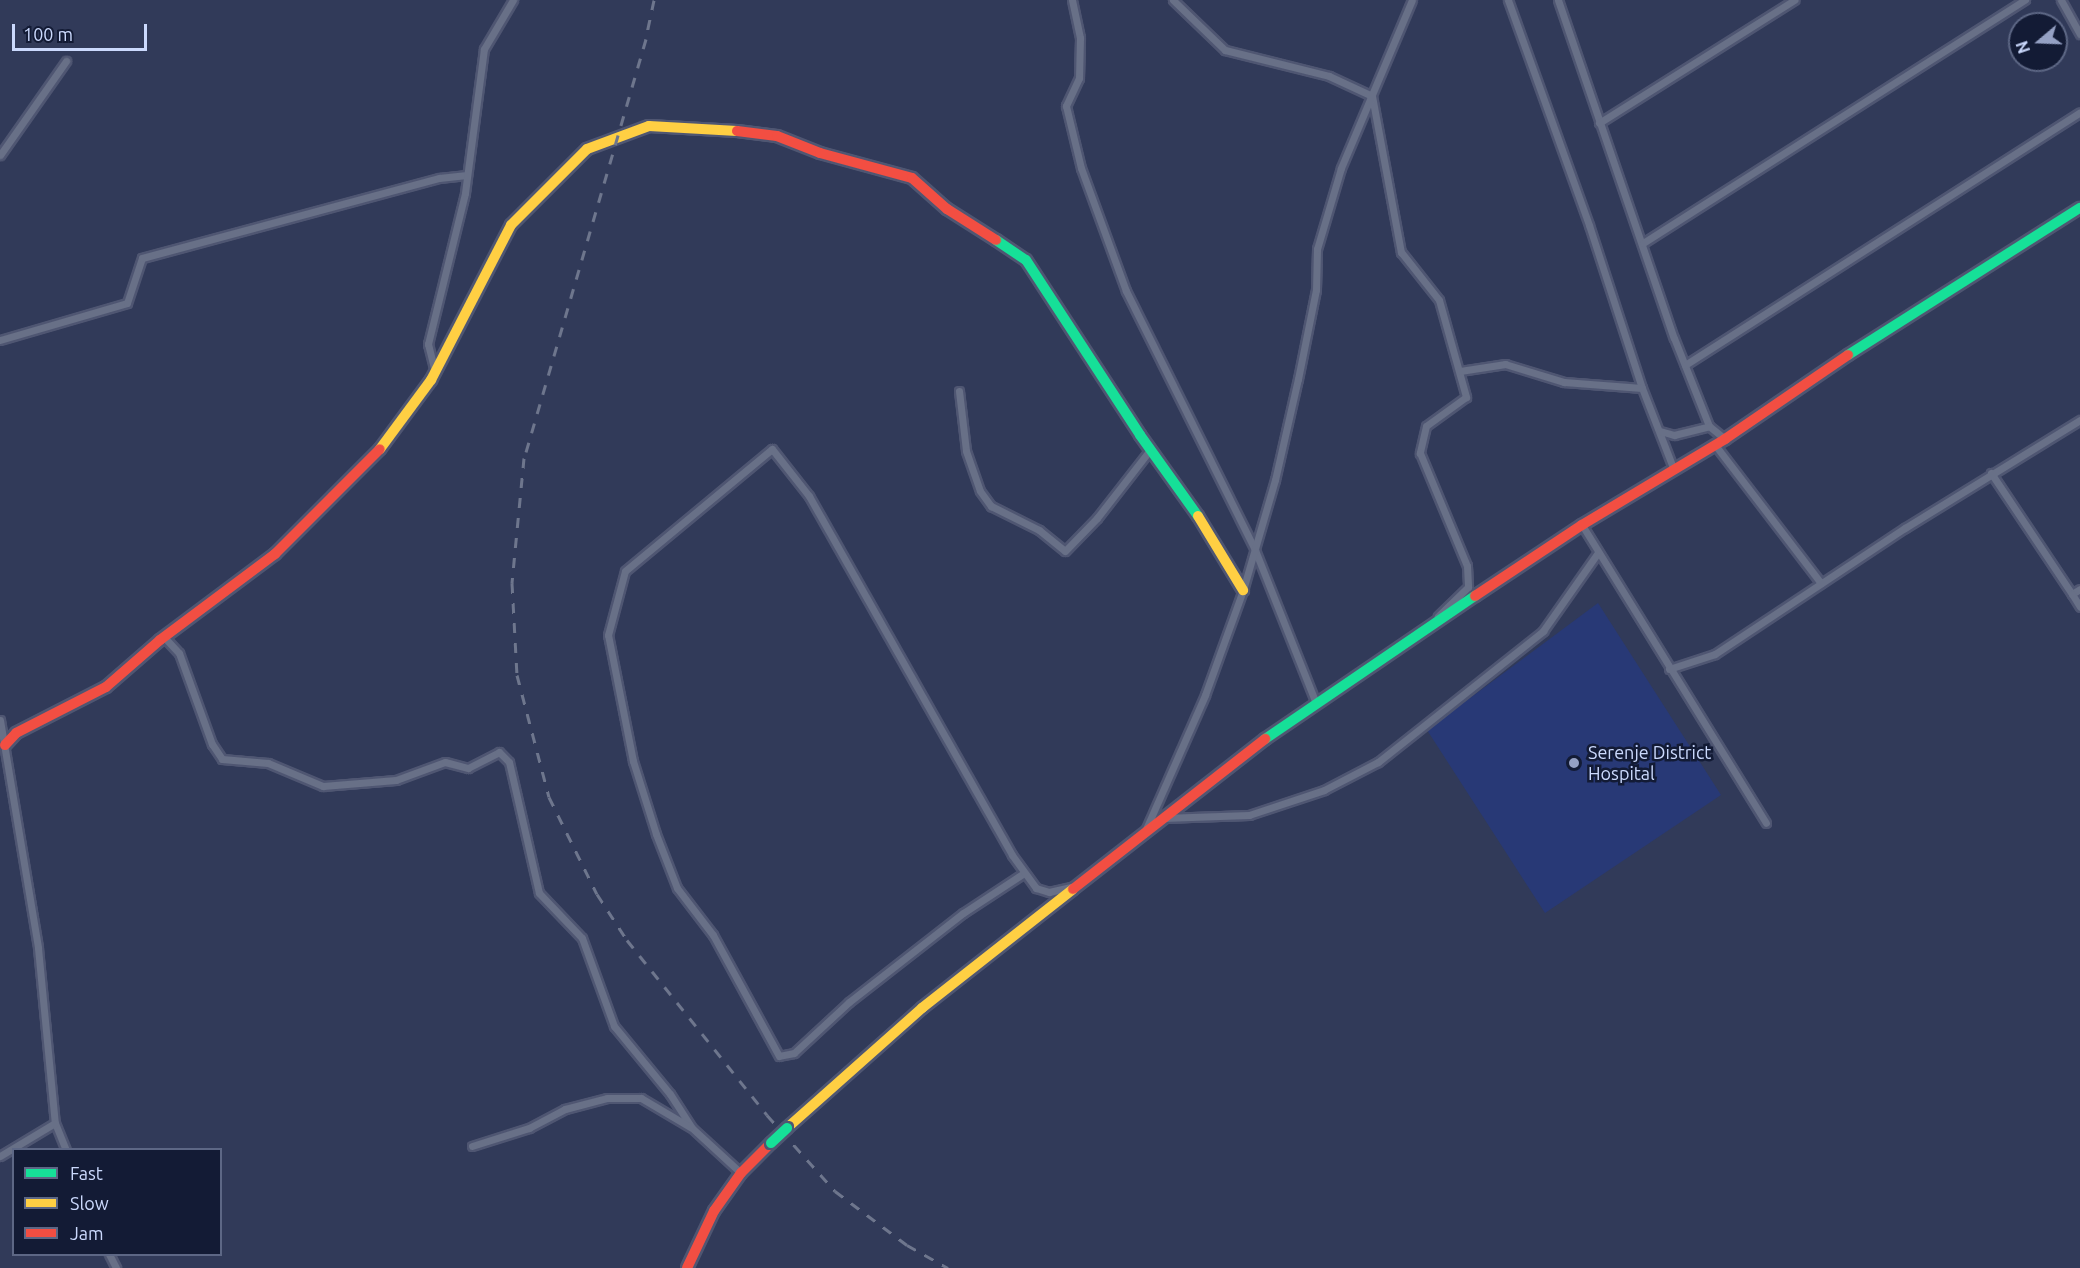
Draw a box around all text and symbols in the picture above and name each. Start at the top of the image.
scale bar [15,12,150,50]
north arrow [2008,12,2068,72]
text: 100 m [23,24,73,44]
text: N [2012,39,2033,56]
place label: Serenje District Hospital [1588,742,1711,784]
marker: Serenje District Hospital [1565,754,1583,772]
legend [12,1148,222,1256]
text: Fast [70,1163,103,1183]
text: Slow [70,1193,109,1213]
text: Jam [70,1223,104,1243]

